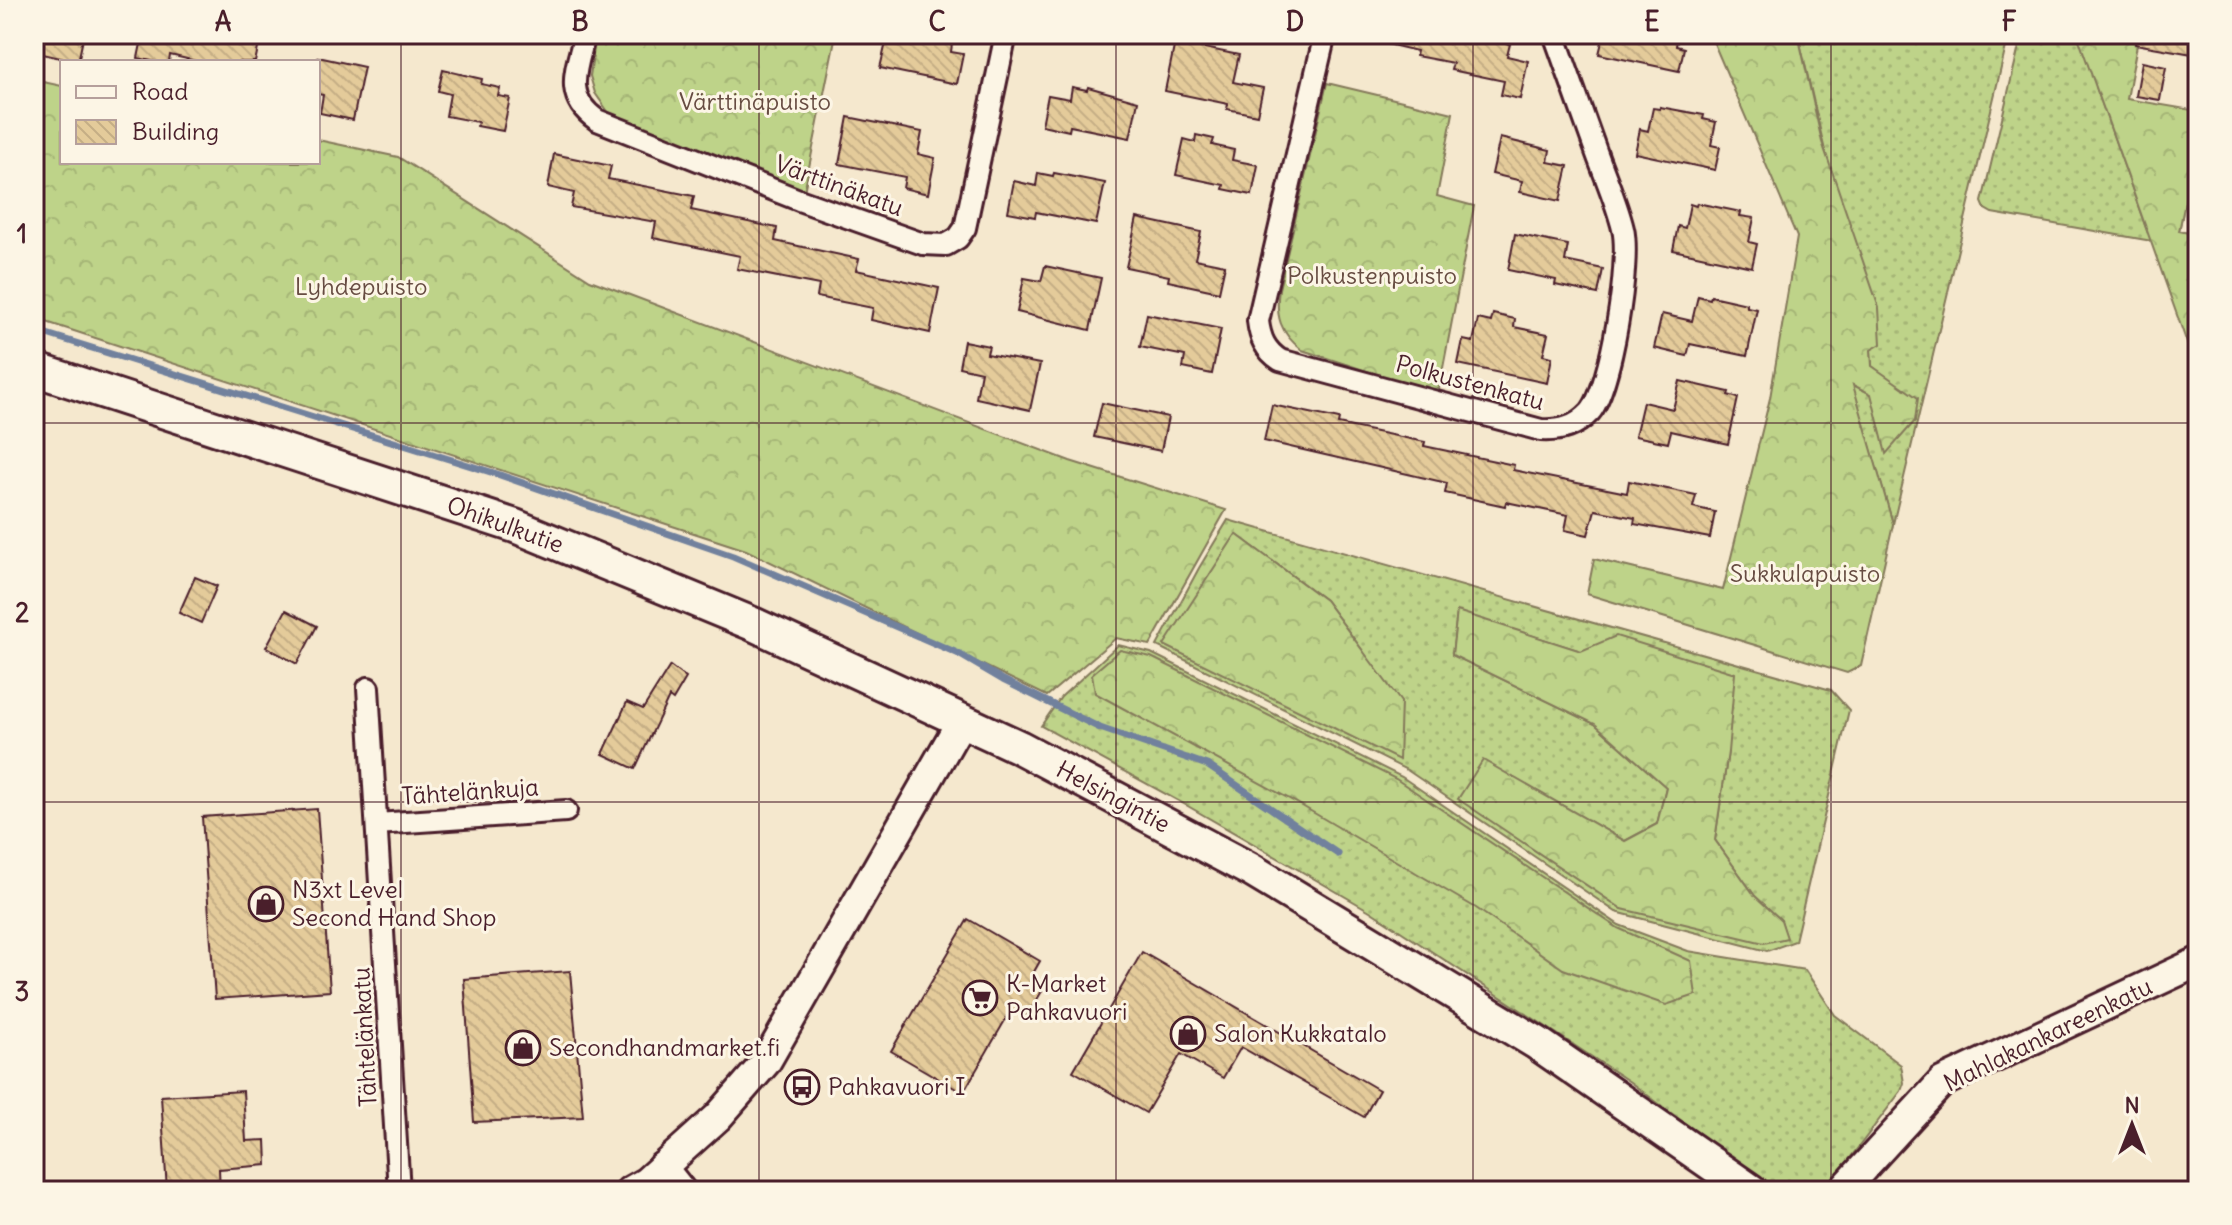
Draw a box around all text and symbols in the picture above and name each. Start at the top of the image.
text: A [215,5,232,38]
text: B [571,5,589,38]
text: C [928,5,946,38]
text: D [1286,5,1304,38]
text: E [1644,5,1660,38]
text: F [2002,5,2017,38]
legend [60,60,320,164]
text: Road [132,76,188,106]
park label: Värttinäpuisto [679,86,831,116]
text: Building [132,116,219,146]
street label: Värttinäkatu [771,148,908,222]
text: 1 [17,217,27,250]
park label: Polkustenpuisto [1287,260,1457,290]
park label: Lyhdepuisto [295,271,427,301]
street label: Polkustenkatu [1393,348,1548,416]
street label: Ohikulkutie [443,489,568,559]
park label: Sukkulapuisto [1730,558,1880,588]
text: 2 [15,596,29,629]
street label: Helsingintie [1051,754,1175,839]
street label: Tähtelänkuja [400,771,540,811]
place label: N3xt Level Second Hand Shop [292,874,497,932]
shop icon: N3xt Level Second Hand Shop [247,885,285,923]
street label: Tähtelänkatu [345,966,383,1108]
place label: K-Market Pahkavuori [1006,968,1127,1026]
street label: Mahlakankareenkatu [1938,971,2157,1098]
text: 3 [15,975,29,1008]
supermarket icon: K-Market Pahkavuori [961,979,999,1017]
shop icon: Salon Kukkatalo [1169,1015,1207,1053]
place label: Salon Kukkatalo [1214,1018,1387,1048]
shop icon: Secondhandmarket.fi [504,1029,542,1067]
place label: Secondhandmarket.fi [549,1032,780,1062]
bus stop icon: Pahkavuori I [783,1068,821,1106]
place label: Pahkavuori I [828,1071,966,1101]
north arrow [2092,1085,2172,1165]
text: N [2124,1091,2140,1119]

